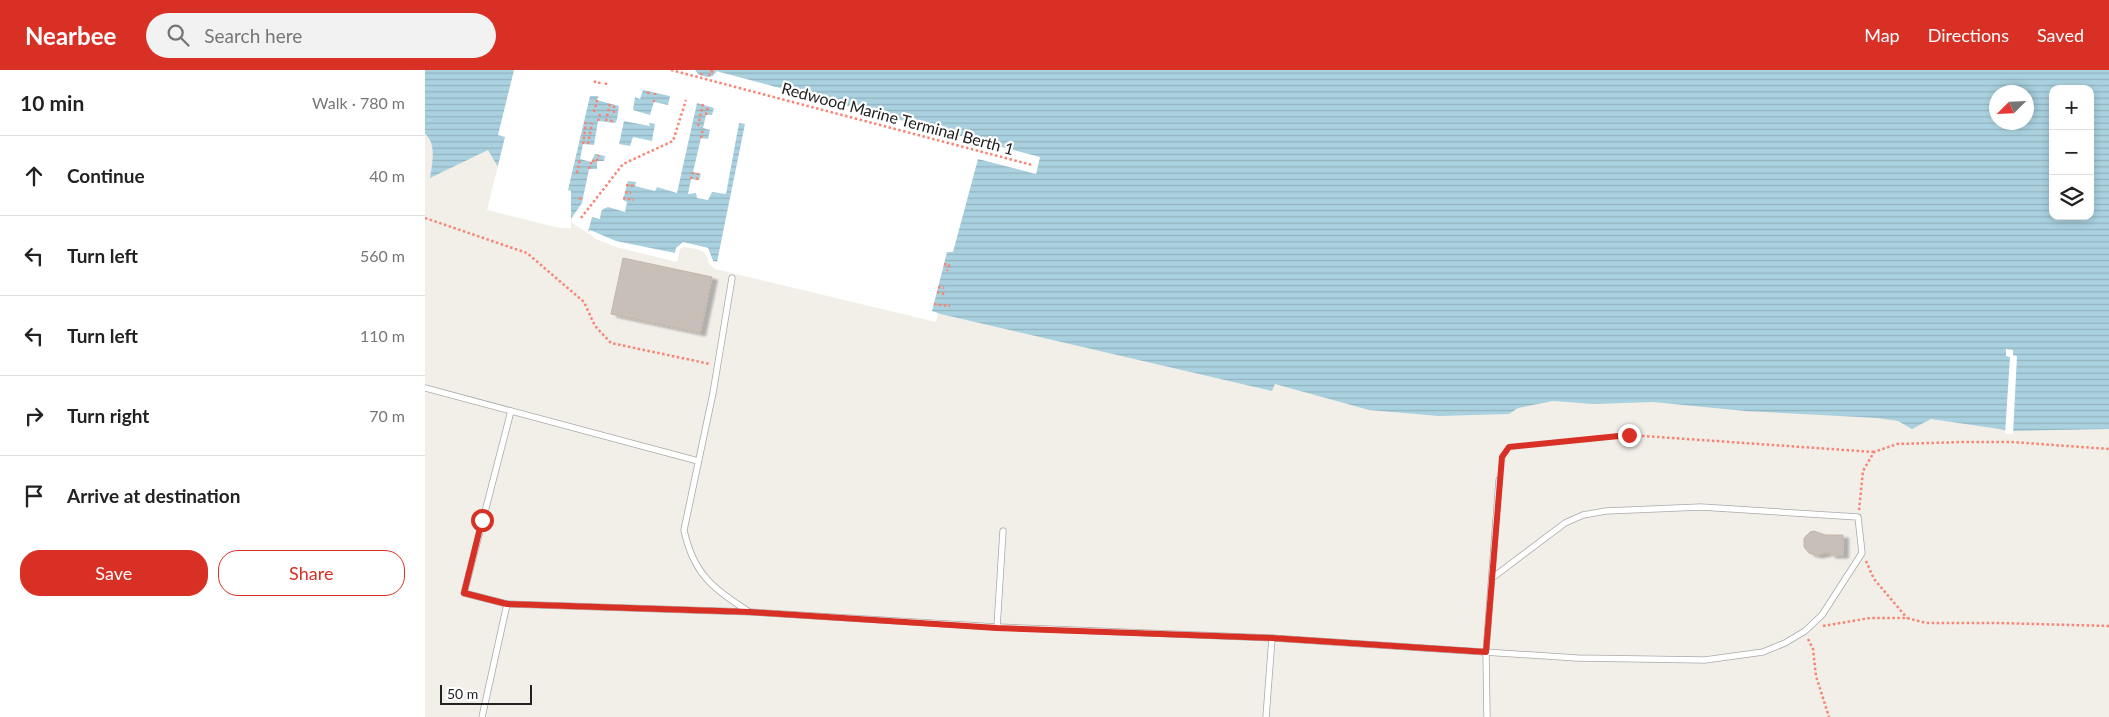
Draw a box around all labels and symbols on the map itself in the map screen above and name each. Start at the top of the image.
street label: Redwood Marine Terminal Berth 1 [780,78,1016,158]
north arrow [1989,85,2034,130]
route end [1618,424,1641,447]
route start [471,509,494,532]
scale bar [440,682,533,705]

